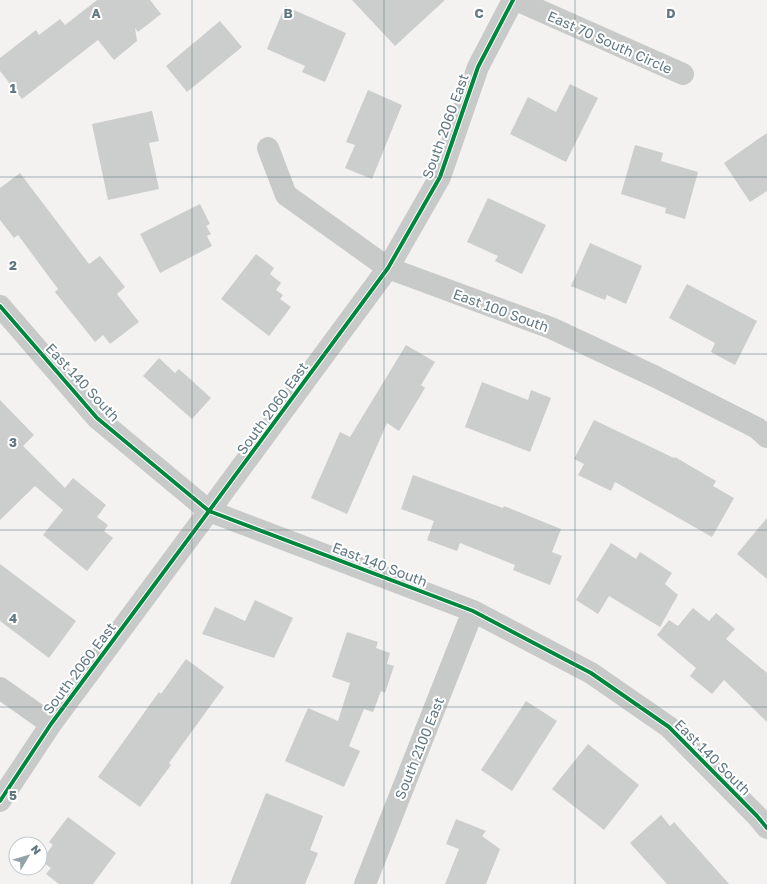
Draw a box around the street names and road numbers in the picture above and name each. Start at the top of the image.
street label: East 70 South Circle [545,7,675,77]
street label: South 2060 East [418,71,472,181]
street label: East 100 South [451,285,551,335]
street label: East 140 South [43,339,123,425]
street label: South 2060 East [233,358,311,458]
street label: East 140 South [330,538,430,590]
street label: South 2060 East [39,619,119,717]
street label: South 2100 East [391,694,447,802]
street label: East 140 South [671,715,755,799]

